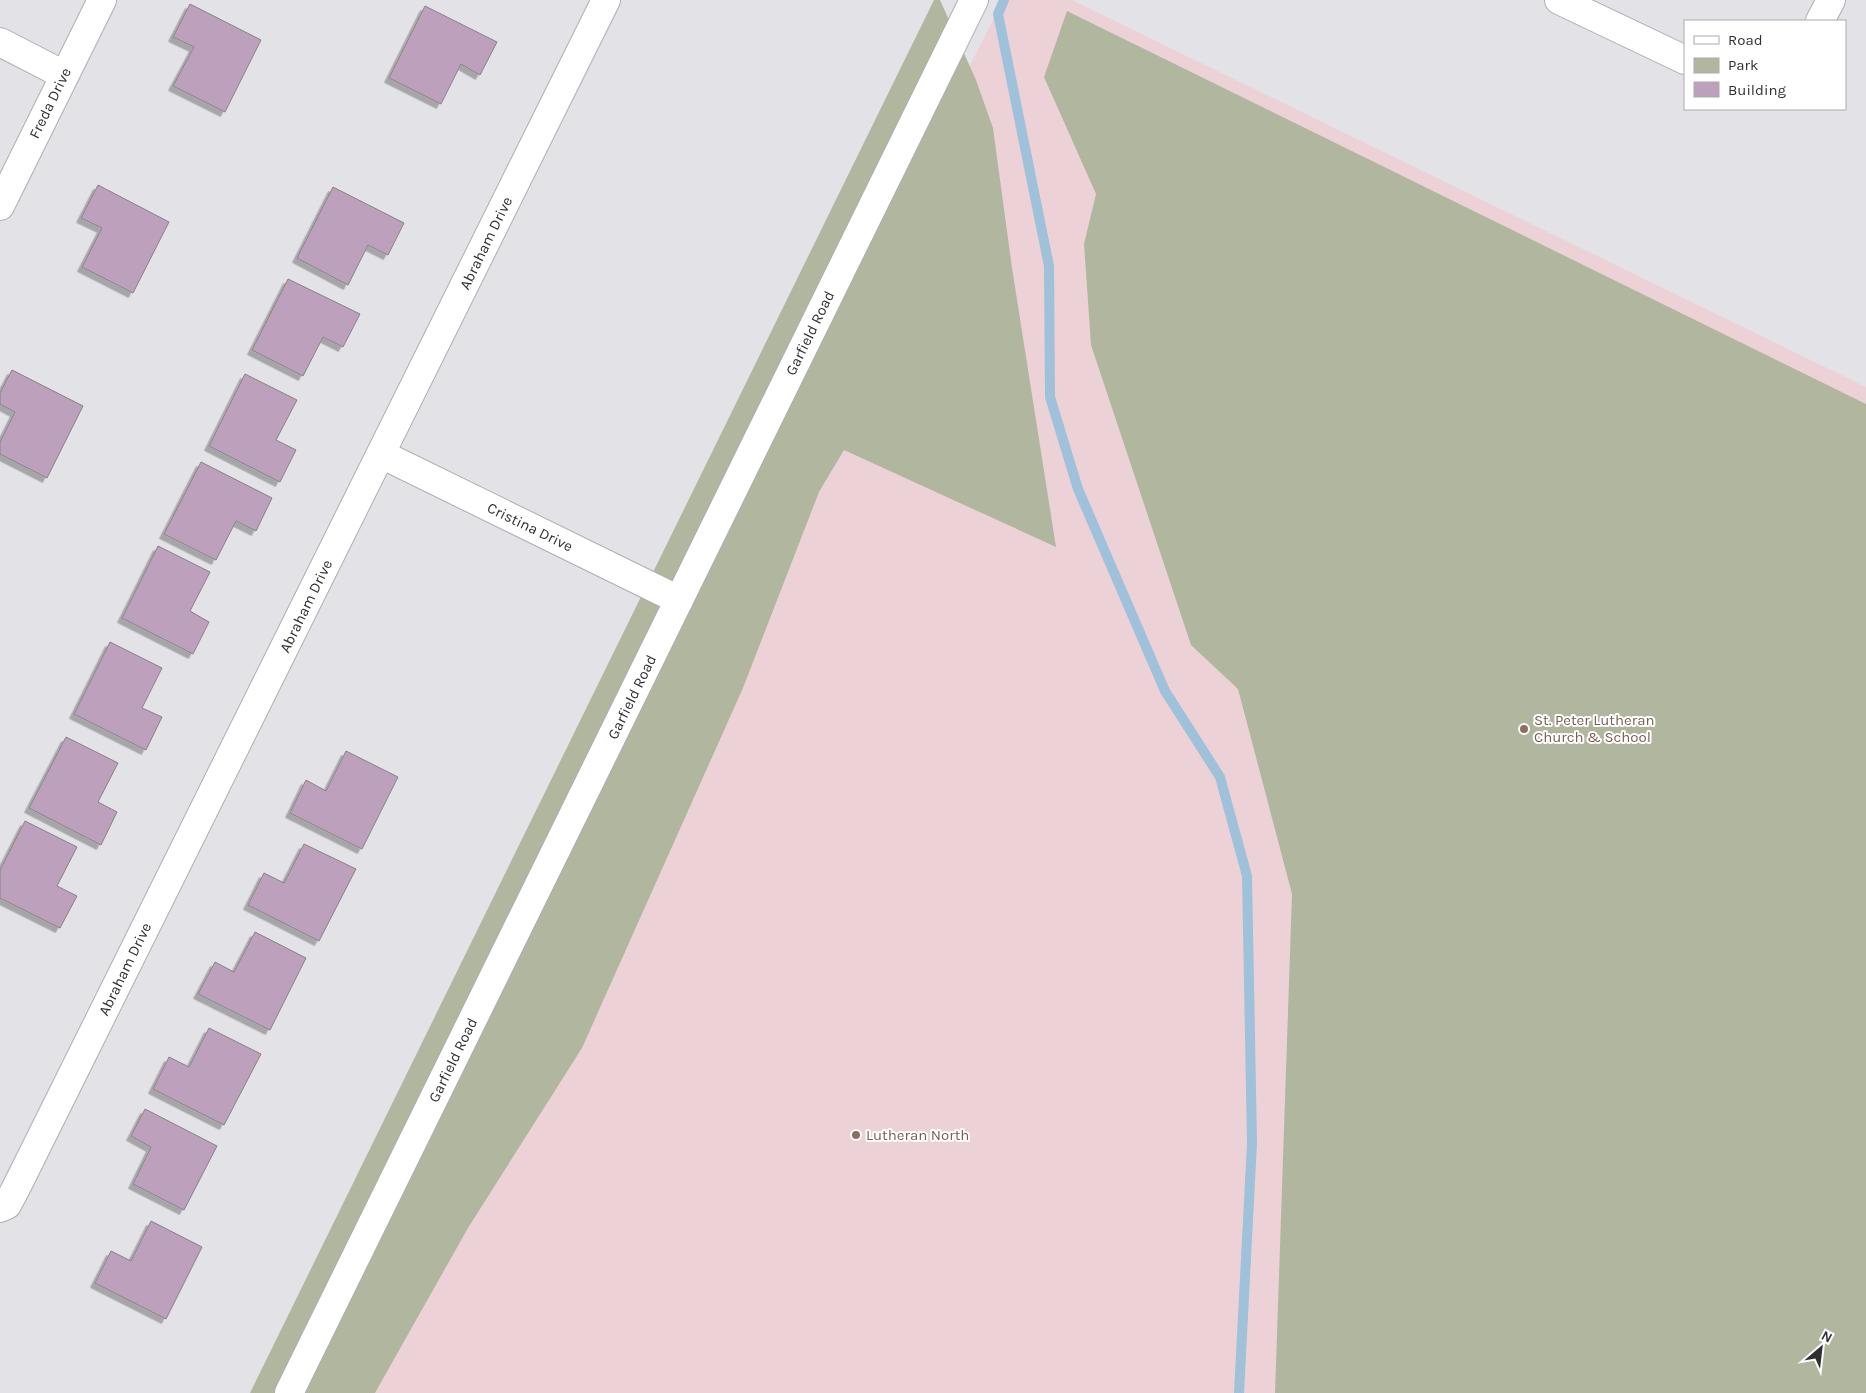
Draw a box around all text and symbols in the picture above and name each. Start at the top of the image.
legend [1684,20,1846,110]
text: Road [1728,31,1763,49]
text: Park [1728,56,1758,74]
street label: Freda Drive [25,65,75,141]
text: Building [1728,81,1786,99]
street label: Abraham Drive [456,194,516,292]
street label: Garfield Road [782,288,838,378]
street label: Cristina Drive [484,499,576,555]
street label: Abraham Drive [276,557,336,655]
street label: Garfield Road [604,652,660,742]
place label: St. Peter Lutheran Church & School [1534,711,1655,746]
marker: St. Peter Lutheran Church & School [1518,723,1530,735]
street label: Abraham Drive [95,920,155,1018]
street label: Garfield Road [425,1015,481,1105]
place label: Lutheran North [866,1126,969,1144]
marker: Lutheran North [850,1129,862,1141]
north arrow [1796,1323,1846,1373]
text: N [1818,1327,1835,1347]

